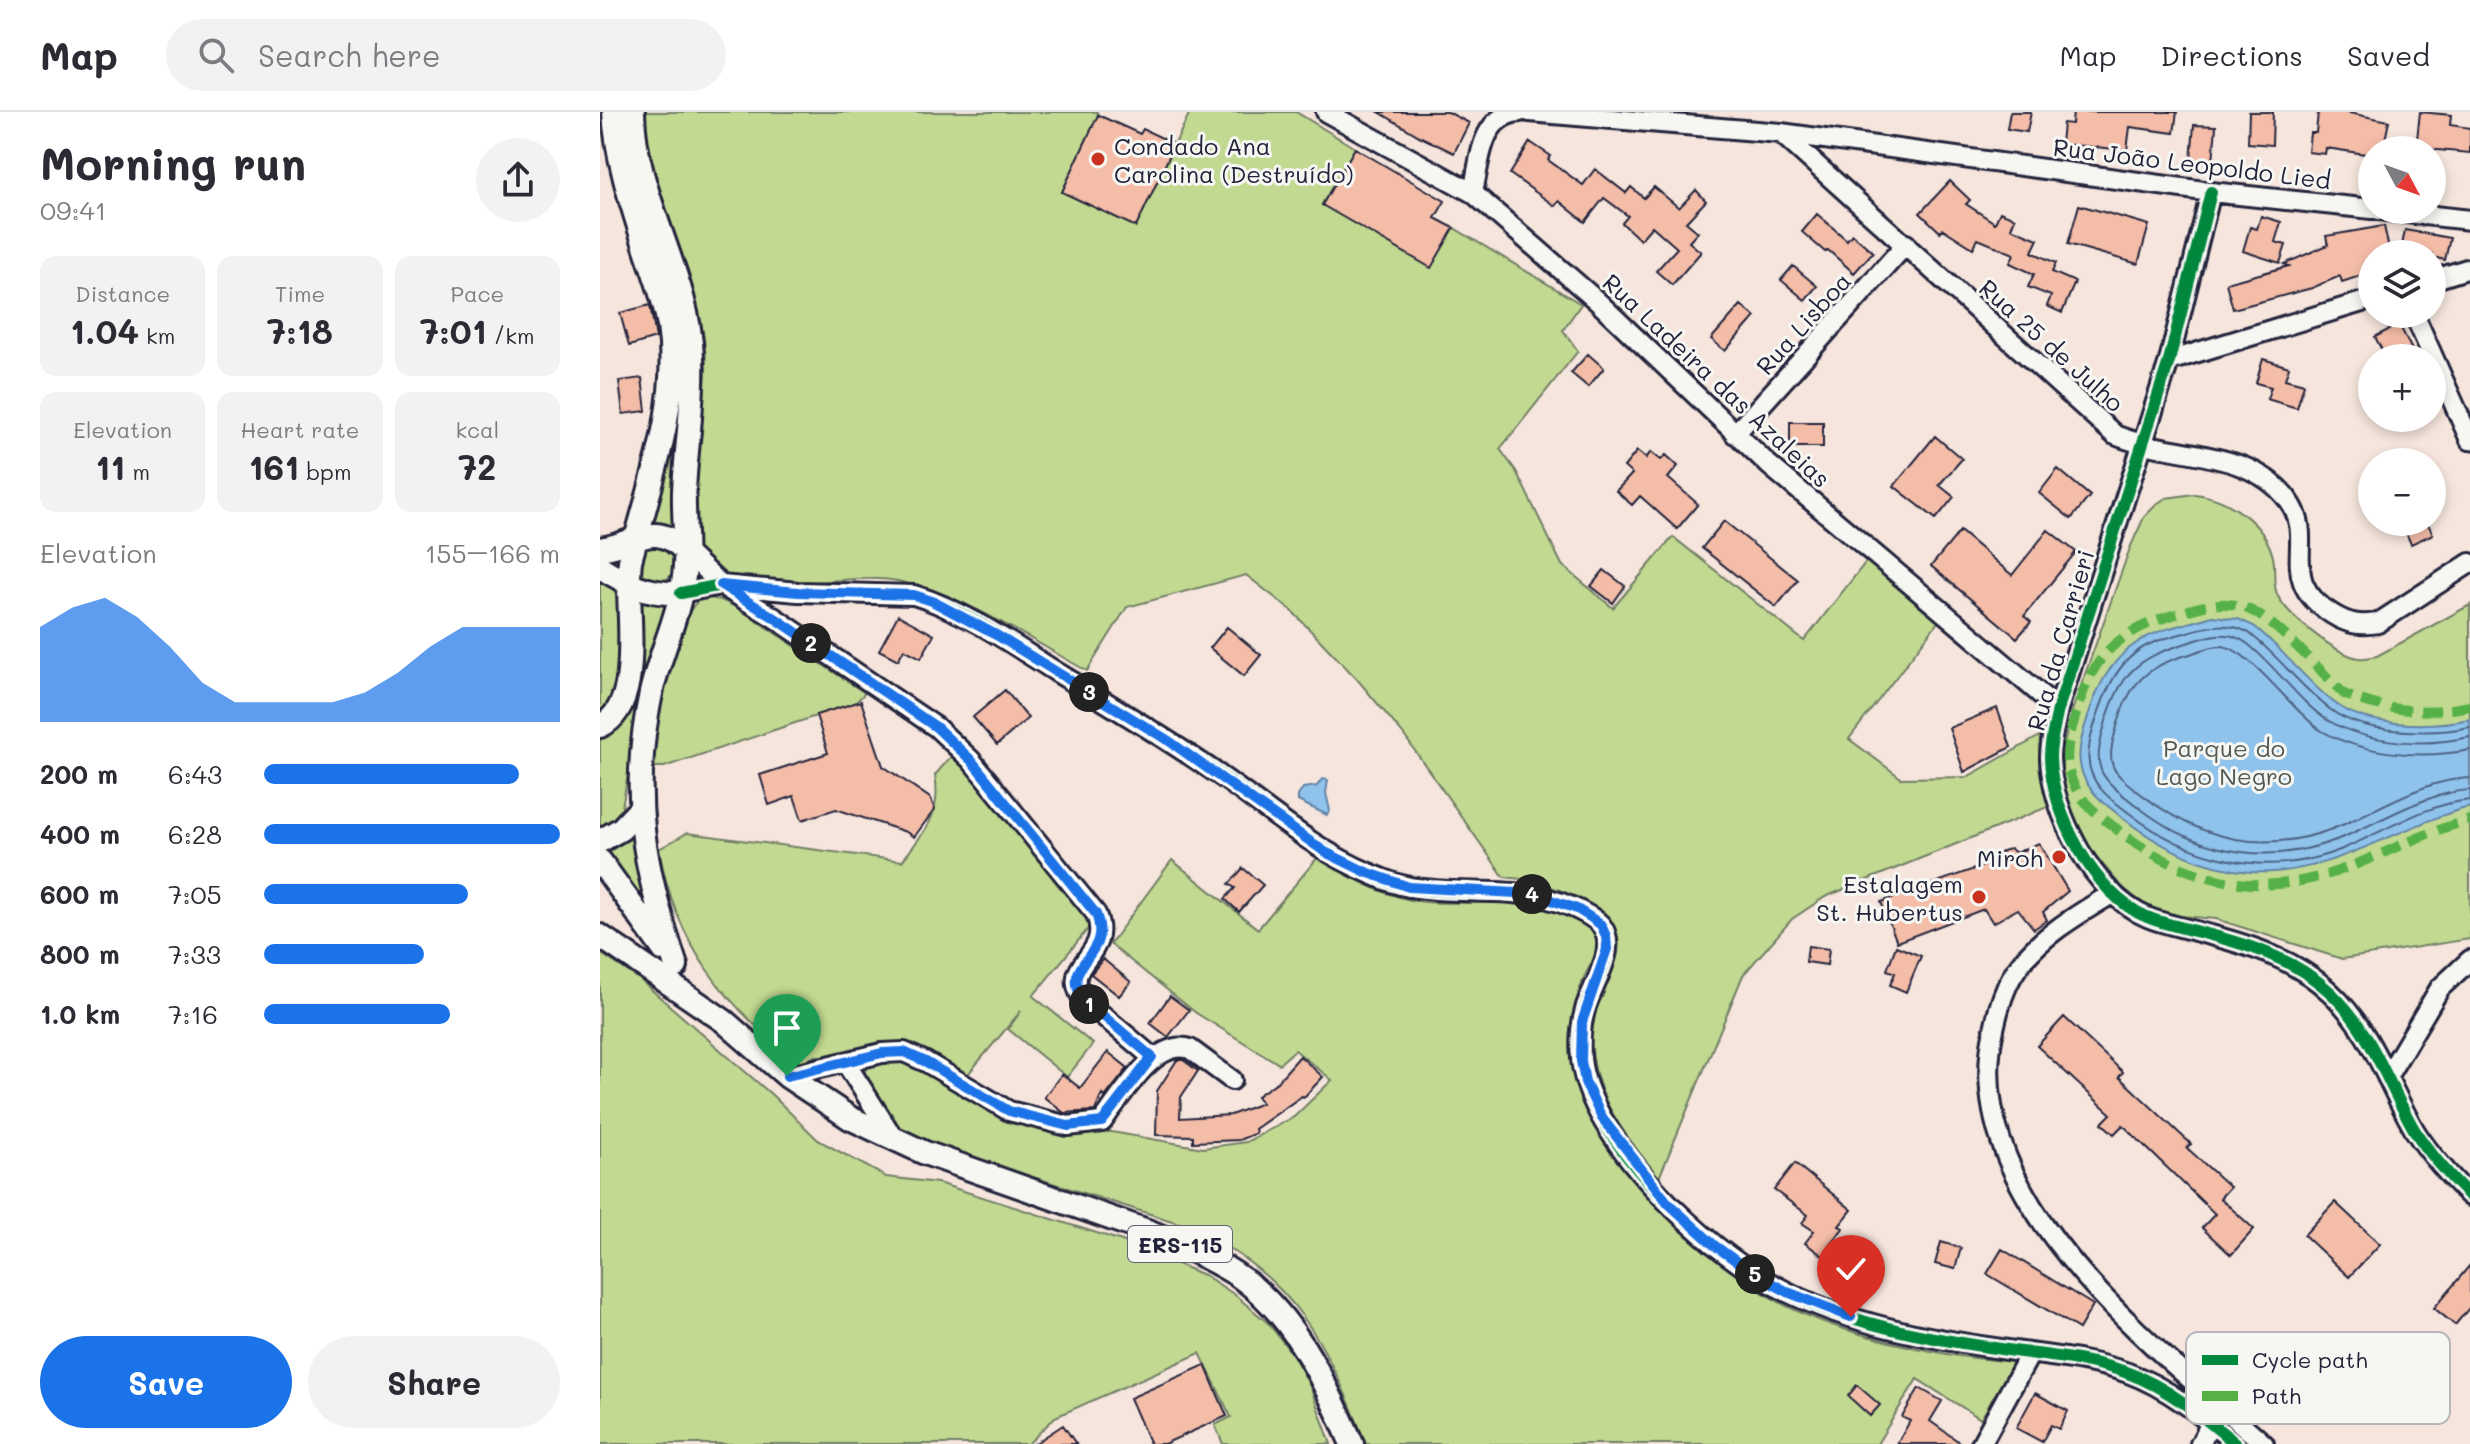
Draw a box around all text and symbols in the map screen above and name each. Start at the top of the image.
search box [166,19,726,91]
text: Map [40,30,118,80]
icon: search [194,33,238,77]
text: Search here [258,35,441,75]
text: Map [2060,37,2117,73]
text: Directions [2161,37,2303,73]
text: Saved [2347,37,2430,73]
place label: Condado Ana Carolina (Destruído) [1114,130,1354,189]
street label: Rua João Leopoldo Lied [2051,131,2333,195]
text: Morning run [40,134,306,191]
north arrow [2358,136,2446,224]
map controls [2358,136,2446,536]
button: share [476,138,560,222]
marker: Condado Ana Carolina (Destruído) [1089,150,1107,168]
text: 09:41 [40,193,106,227]
button: layers [2358,240,2446,328]
street label: Rua Lisboa [1749,265,1857,381]
street label: Rua Ladeira das Azaleias [1597,266,1837,494]
street label: Rua 25 de Julho [1973,272,2131,418]
text: Distance [75,279,170,308]
text: Time [275,279,325,308]
text: Pace [450,279,504,308]
text: 1.04 [70,308,139,353]
text: 7:18 [267,308,333,353]
text: 7:01 [420,308,487,353]
text: km [139,321,175,350]
text: /km [487,321,535,350]
button: + [2358,344,2446,432]
text: Elevation [73,415,172,444]
text: Heart rate [241,415,359,444]
text: kcal [455,415,499,444]
text: 11 [95,444,125,489]
text: 161 [249,444,299,489]
text: 72 [458,444,496,489]
button: − [2358,448,2446,536]
text: m [125,457,150,486]
text: bpm [299,457,351,486]
text: Elevation [40,536,157,570]
text: 155–166 m [425,536,560,570]
street label: Rua da Carrieri [2019,546,2101,734]
pin: 2 [791,623,831,663]
text: 2 [805,628,817,657]
pin: 3 [1069,672,1109,712]
text: 3 [1082,677,1096,706]
park label: Parque do Lago Negro [2156,732,2292,791]
text: 200 m [40,757,118,791]
text: 6:43 [168,757,222,791]
text: 400 m [40,817,120,851]
text: 6:28 [168,817,222,851]
place label: Miroh [1977,842,2043,873]
marker: Miroh [2050,848,2068,866]
place label: Estalagem St. Hubertus [1816,868,1963,927]
pin: 4 [1512,874,1552,914]
text: 600 m [40,877,119,911]
text: 7:05 [168,877,222,911]
text: 4 [1525,879,1539,908]
marker: Estalagem St. Hubertus [1970,888,1988,906]
text: 800 m [40,937,120,971]
text: 7:33 [168,937,221,971]
pin: 1 [1069,984,1109,1024]
text: 1 [1084,989,1094,1018]
pin [753,994,821,1076]
text: 1.0 km [40,997,120,1031]
text: 7:16 [168,997,218,1031]
icon: arrive [765,1006,809,1050]
road number: ERS-115 [1128,1226,1232,1262]
pin [1817,1235,1885,1317]
icon: check [1829,1247,1873,1291]
pin: 5 [1735,1254,1775,1294]
text: 5 [1749,1259,1761,1288]
legend [2186,1332,2450,1424]
button: Save [40,1336,292,1428]
button: Share [308,1336,560,1428]
text: Cycle path [2252,1345,2368,1374]
text: Path [2252,1381,2301,1410]

